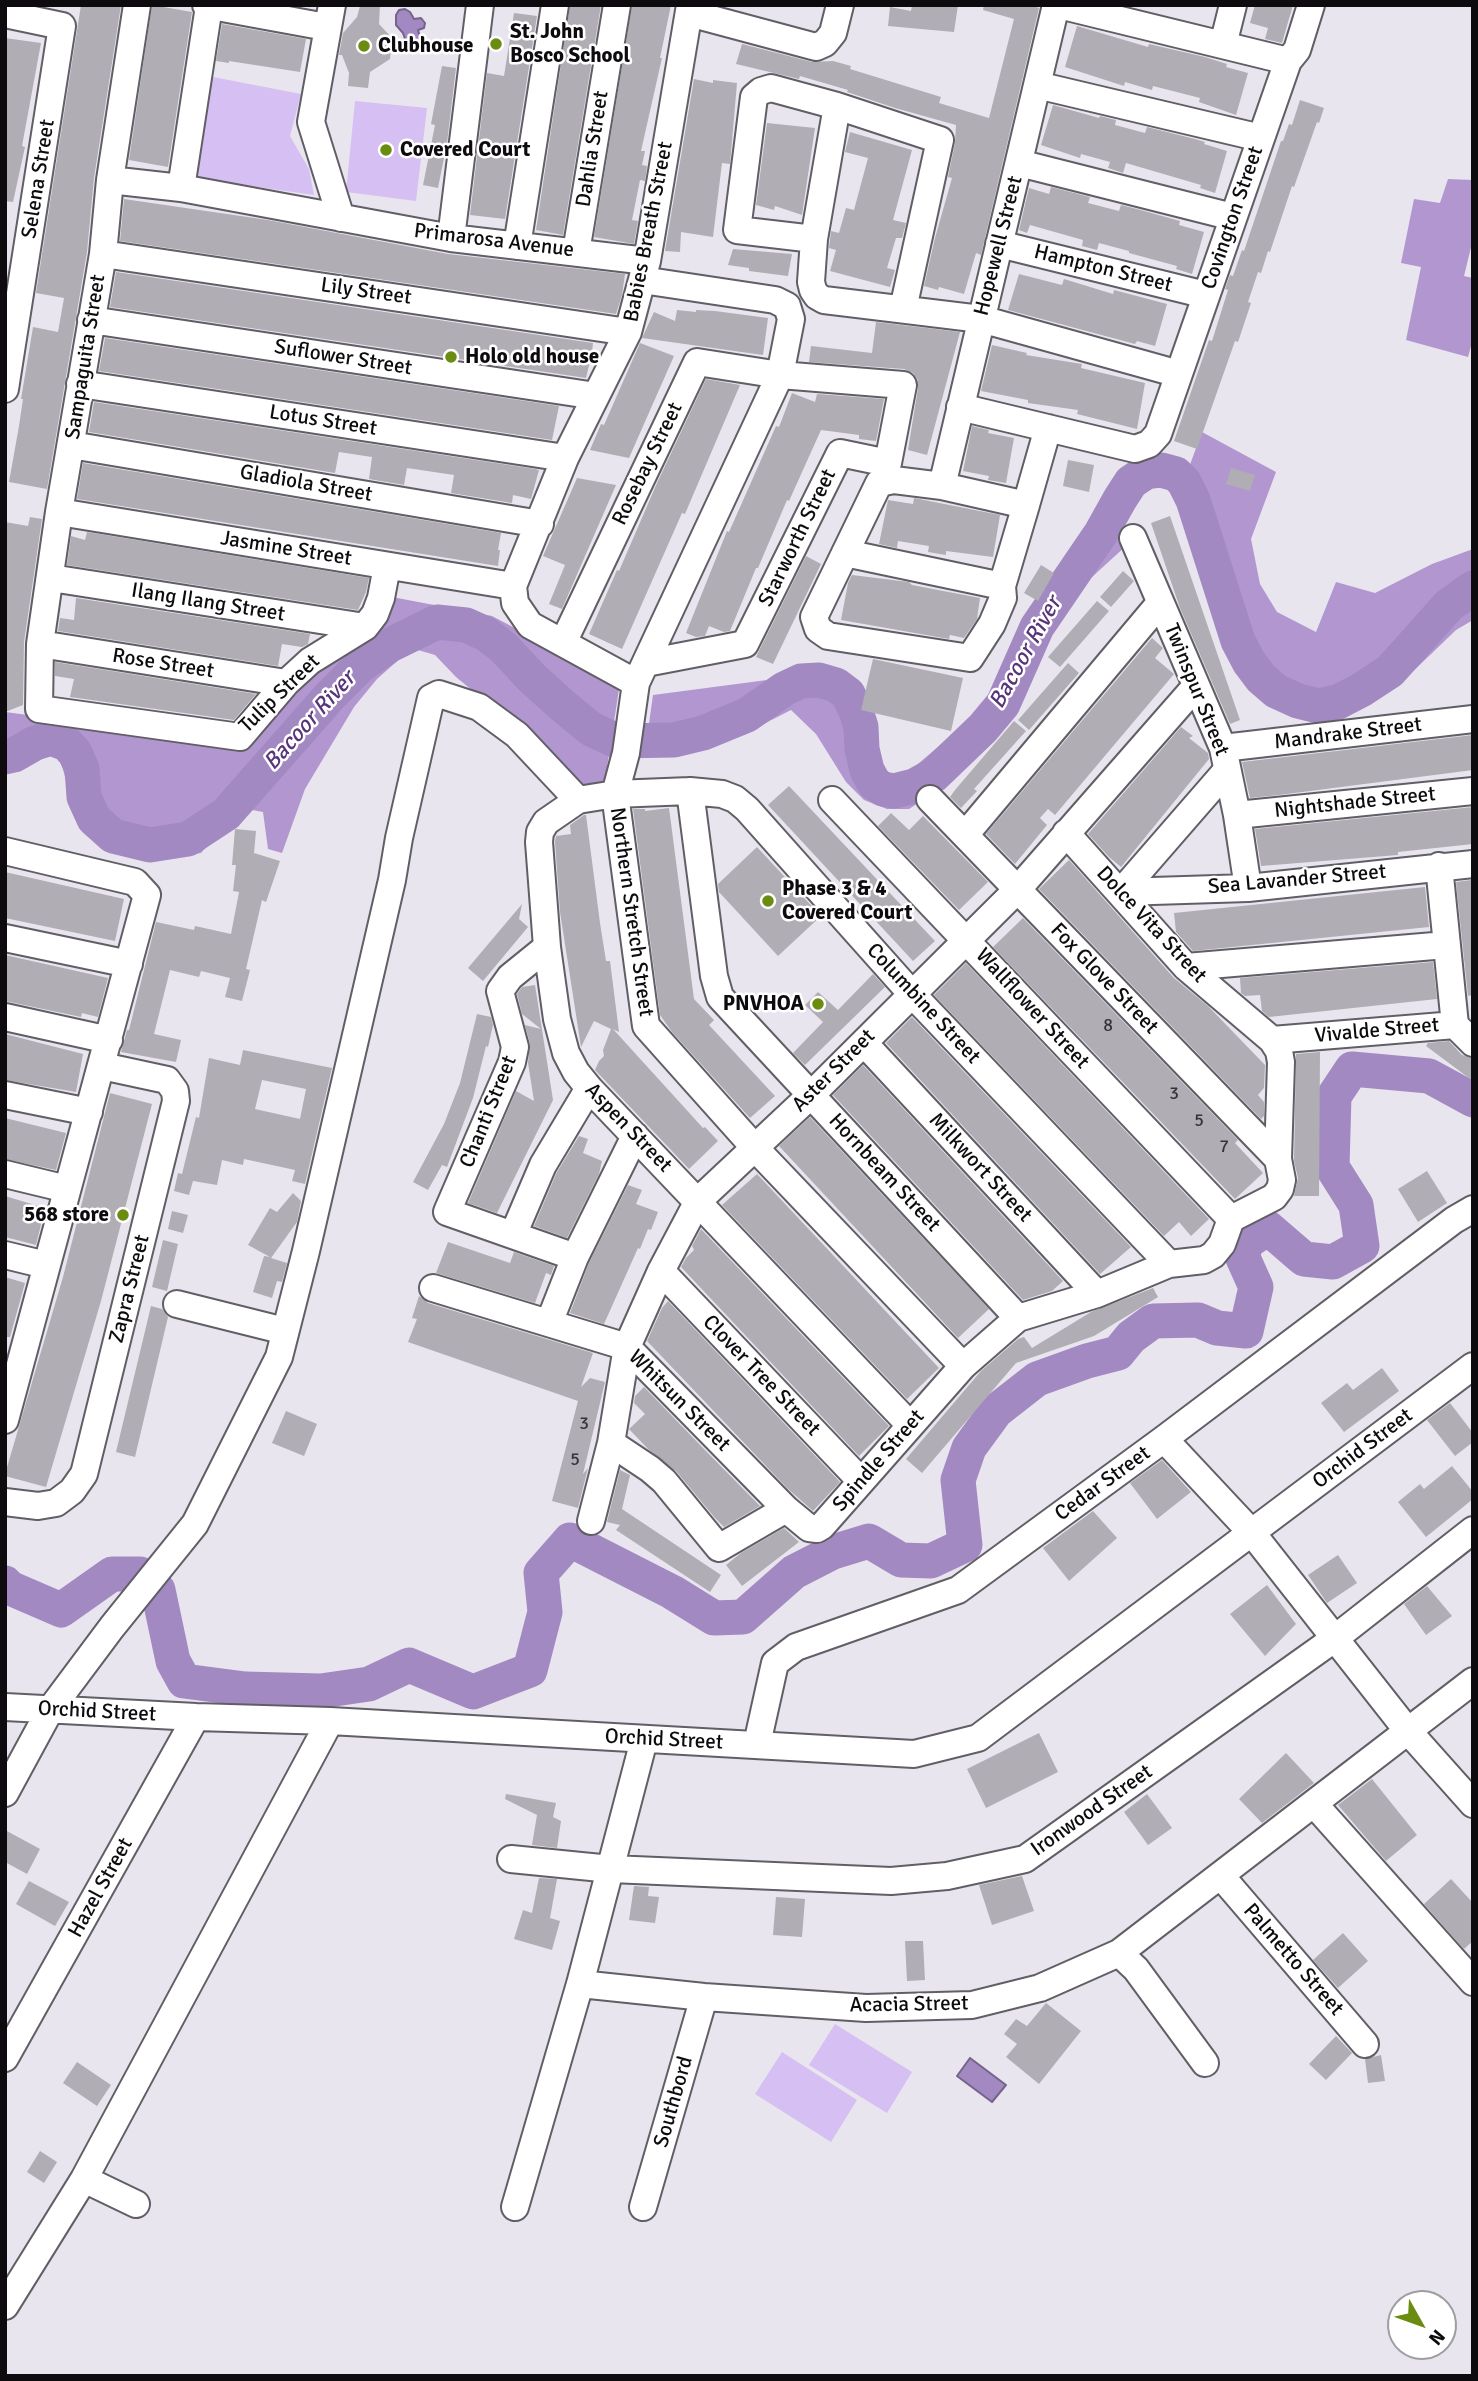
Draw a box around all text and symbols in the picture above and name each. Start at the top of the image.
place label: St. John Bosco School [510,19,630,69]
place label: Clubhouse [378,33,473,59]
marker: St. John Bosco School [488,36,504,52]
marker: Clubhouse [356,38,372,54]
street label: Dahlia Street [571,89,615,209]
street label: Selena Street [17,118,61,240]
place label: Covered Court [400,137,530,163]
street label: Babies Breath Street [619,140,679,324]
marker: Covered Court [378,142,394,158]
street label: Covington Street [1197,143,1269,293]
street label: Hopewell Street [969,173,1029,319]
street label: Primarosa Avenue [412,219,576,263]
street label: Hampton Street [1031,240,1175,298]
street label: Sampaguita Street [61,273,111,441]
street label: Lily Street [319,273,413,311]
street label: Suflower Street [272,335,414,381]
place label: Holo old house [465,344,599,370]
marker: Holo old house [443,349,459,365]
street label: Rosebay Street [607,398,689,530]
street label: Lotus Street [267,400,379,442]
street label: Gladiola Street [238,460,374,508]
street label: Starworth Street [754,465,842,611]
street label: Jasmine Street [219,526,353,572]
street label: Ilang Ilang Street [129,578,287,628]
water label: Bacoor River [984,592,1068,714]
street label: Twinspur Street [1158,620,1234,760]
street label: Rose Street [111,644,215,684]
street label: Tulip Street [234,649,326,739]
water label: Bacoor River [258,666,362,776]
street label: Mandrake Street [1273,712,1423,756]
street label: Nightshade Street [1273,782,1437,824]
street label: Northern Stretch Street [604,806,658,1018]
street label: Sea Lavander Street [1207,860,1387,900]
street label: Dolce Vita Street [1091,861,1211,989]
place label: Phase 3 & 4 Covered Court [782,876,912,926]
marker: Phase 3 & 4 Covered Court [760,893,776,909]
street label: Fox Glove Street [1045,918,1163,1040]
street label: Columbine Street [861,938,985,1070]
street label: Wallflower Street [970,943,1094,1075]
place label: PNVHOA [723,991,804,1017]
marker: PNVHOA [810,996,826,1012]
street label: Vivalde Street [1314,1013,1440,1049]
house number: 8 [1103,1015,1113,1037]
street label: Aster Street [787,1024,881,1118]
street label: Chanti Street [455,1052,523,1172]
street label: Aspen Street [579,1078,677,1178]
house number: 3 [1169,1083,1179,1105]
street label: Milkwort Street [923,1108,1037,1228]
street label: Hornbeam Street [823,1109,945,1237]
house number: 5 [1194,1110,1204,1132]
house number: 7 [1219,1136,1229,1158]
place label: 568 store [24,1202,109,1228]
marker: 568 store [115,1207,131,1223]
street label: Zapra Street [104,1232,156,1346]
street label: Clover Tree Street [697,1310,825,1442]
street label: Whitsun Street [623,1345,735,1457]
street label: Orchid Street [1308,1403,1418,1495]
street label: Spindle Street [828,1405,930,1517]
house number: 3 [579,1413,589,1435]
street label: Cedar Street [1050,1441,1156,1527]
house number: 5 [570,1449,580,1471]
street label: Orchid Street [37,1696,157,1728]
street label: Orchid Street [604,1724,724,1756]
street label: Ironwood Street [1026,1760,1158,1862]
street label: Hazel Street [63,1834,139,1942]
street label: Palmetto Street [1237,1899,1349,2021]
street label: Acacia Street [849,1991,969,2019]
street label: Southbord [649,2054,699,2150]
north arrow [1387,2290,1457,2360]
text: N [1423,2324,1450,2350]

